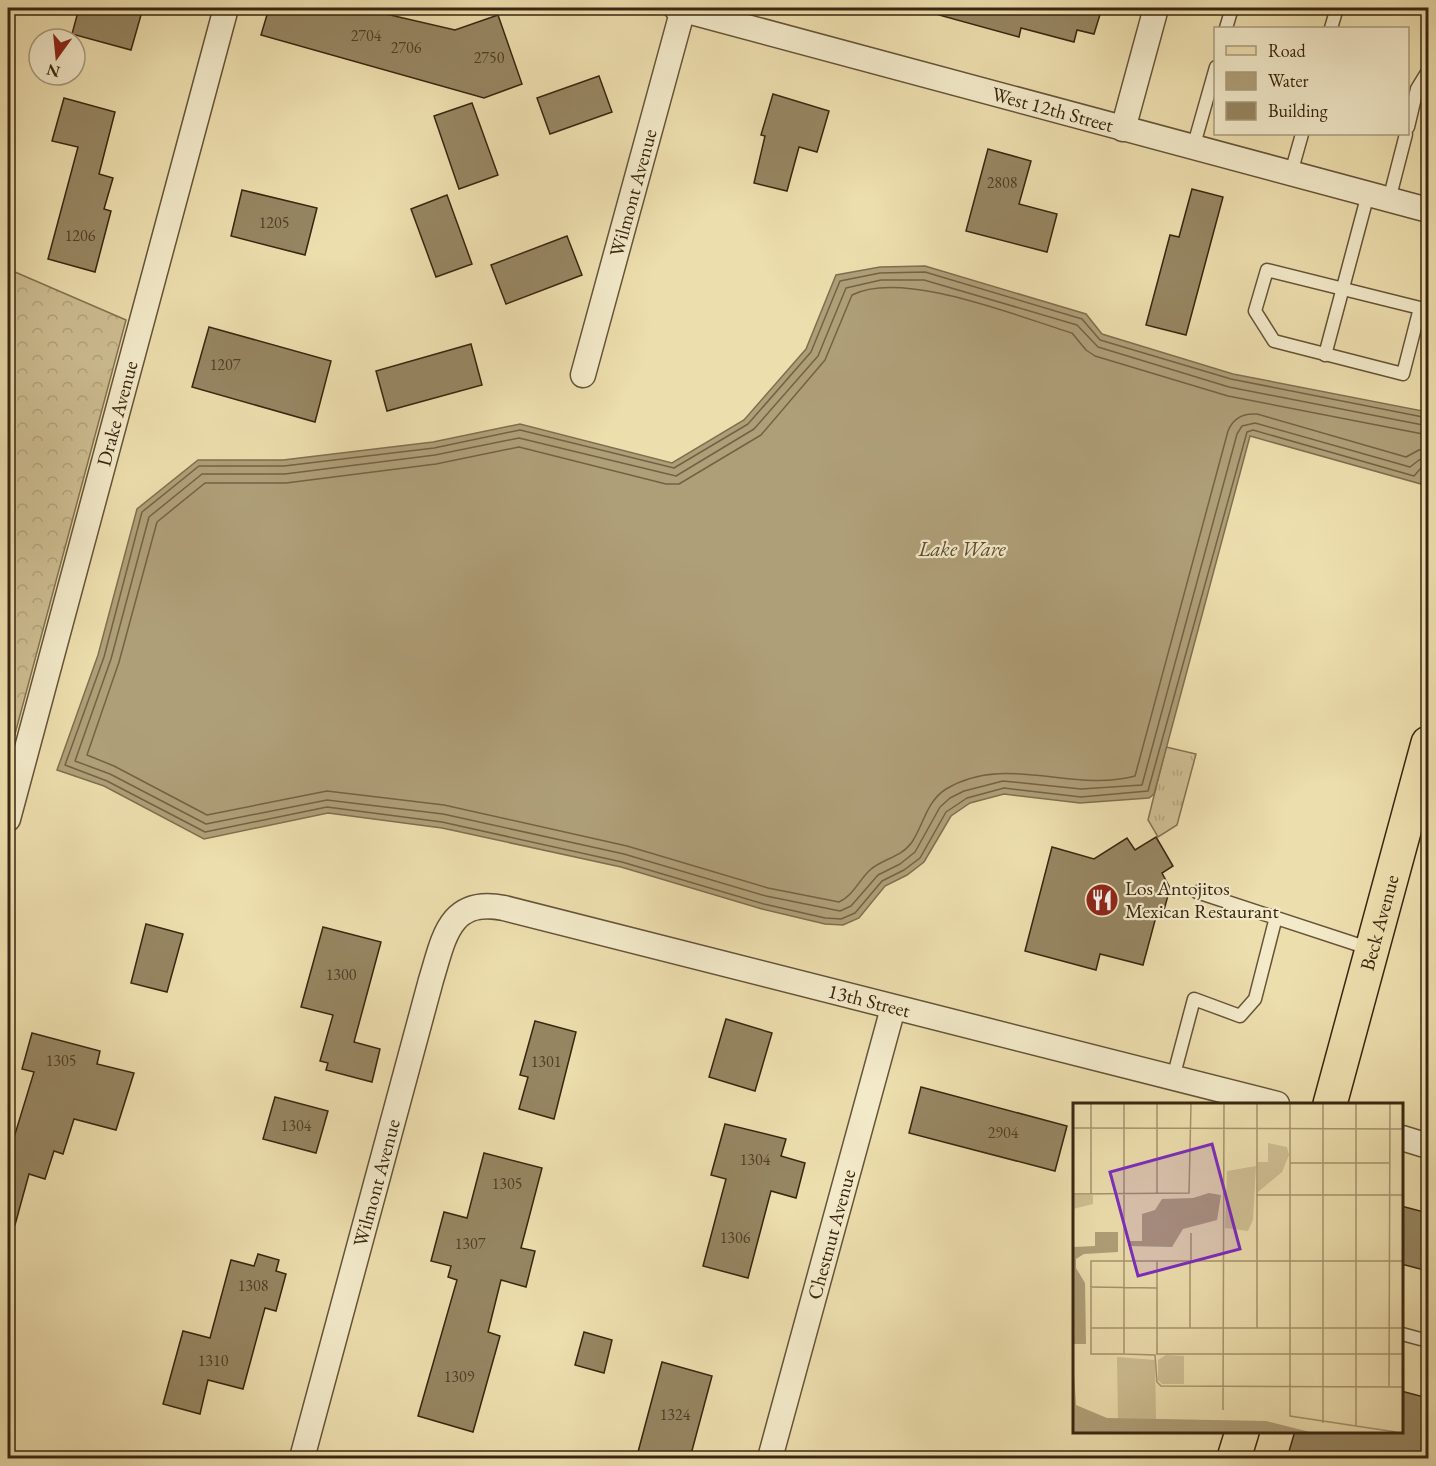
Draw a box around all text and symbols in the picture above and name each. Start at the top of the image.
house number: 2704 [351,25,382,46]
north arrow [27,27,87,87]
legend [1214,27,1409,135]
house number: 2706 [391,37,422,58]
text: Road [1268,39,1307,62]
house number: 2750 [474,47,505,68]
text: N [44,59,62,83]
text: Water [1268,69,1309,92]
street label: West 12th Street [989,80,1117,138]
text: Building [1268,99,1328,122]
street label: Wilmont Avenue [603,126,663,259]
house number: 2808 [987,172,1018,193]
house number: 1205 [259,212,289,233]
house number: 1206 [65,225,96,246]
house number: 1207 [210,354,241,375]
street label: Drake Avenue [90,357,144,469]
water label: Lake Ware [917,535,1007,562]
street label: Beck Avenue [1354,872,1405,973]
place label: Los Antojitos Mexican Restaurant [1125,875,1280,924]
restaurant icon: Los Antojitos Mexican Restaurant [1084,882,1120,918]
house number: 1300 [326,964,357,985]
street label: 13th Street [825,978,914,1024]
house number: 1305 [46,1050,76,1071]
house number: 1301 [531,1051,561,1072]
inset map [1073,1103,1403,1433]
house number: 1304 [281,1115,312,1136]
street label: Wilmont Avenue [347,1116,406,1250]
house number: 2904 [988,1122,1019,1143]
house number: 1304 [740,1149,771,1170]
street label: Chestnut Avenue [801,1166,861,1302]
house number: 1305 [492,1173,522,1194]
house number: 1306 [720,1227,751,1248]
house number: 1307 [455,1233,486,1254]
house number: 1308 [238,1275,269,1296]
house number: 1310 [198,1350,229,1371]
house number: 1309 [444,1366,475,1387]
house number: 1324 [660,1404,691,1425]

